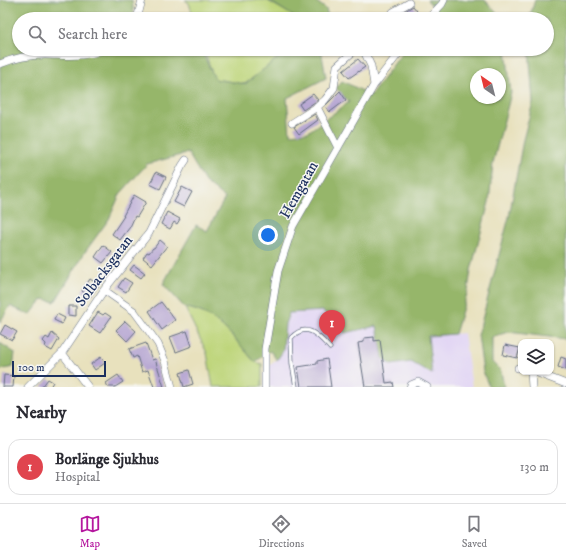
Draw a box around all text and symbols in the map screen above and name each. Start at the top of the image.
search box [12,12,554,56]
icon: search [26,23,48,45]
text: Search here [58,25,127,44]
north arrow [470,68,506,104]
street label: Hemgatan [276,158,323,222]
your location [258,225,278,245]
street label: Solbacksgatan [71,231,137,311]
pin: 1 [319,310,345,343]
map controls [518,339,554,375]
button: layers [518,339,554,375]
scale bar [12,359,106,378]
text: 100 m [18,361,44,375]
text: Nearby [16,402,66,424]
text: Borlänge Sjukhus [55,450,159,469]
text: 1 [28,459,32,475]
text: 130 m [520,459,549,475]
text: Hospital [55,469,100,485]
tab: Map [79,513,101,551]
tab: Directions [259,513,304,551]
tab: Saved [462,513,487,551]

